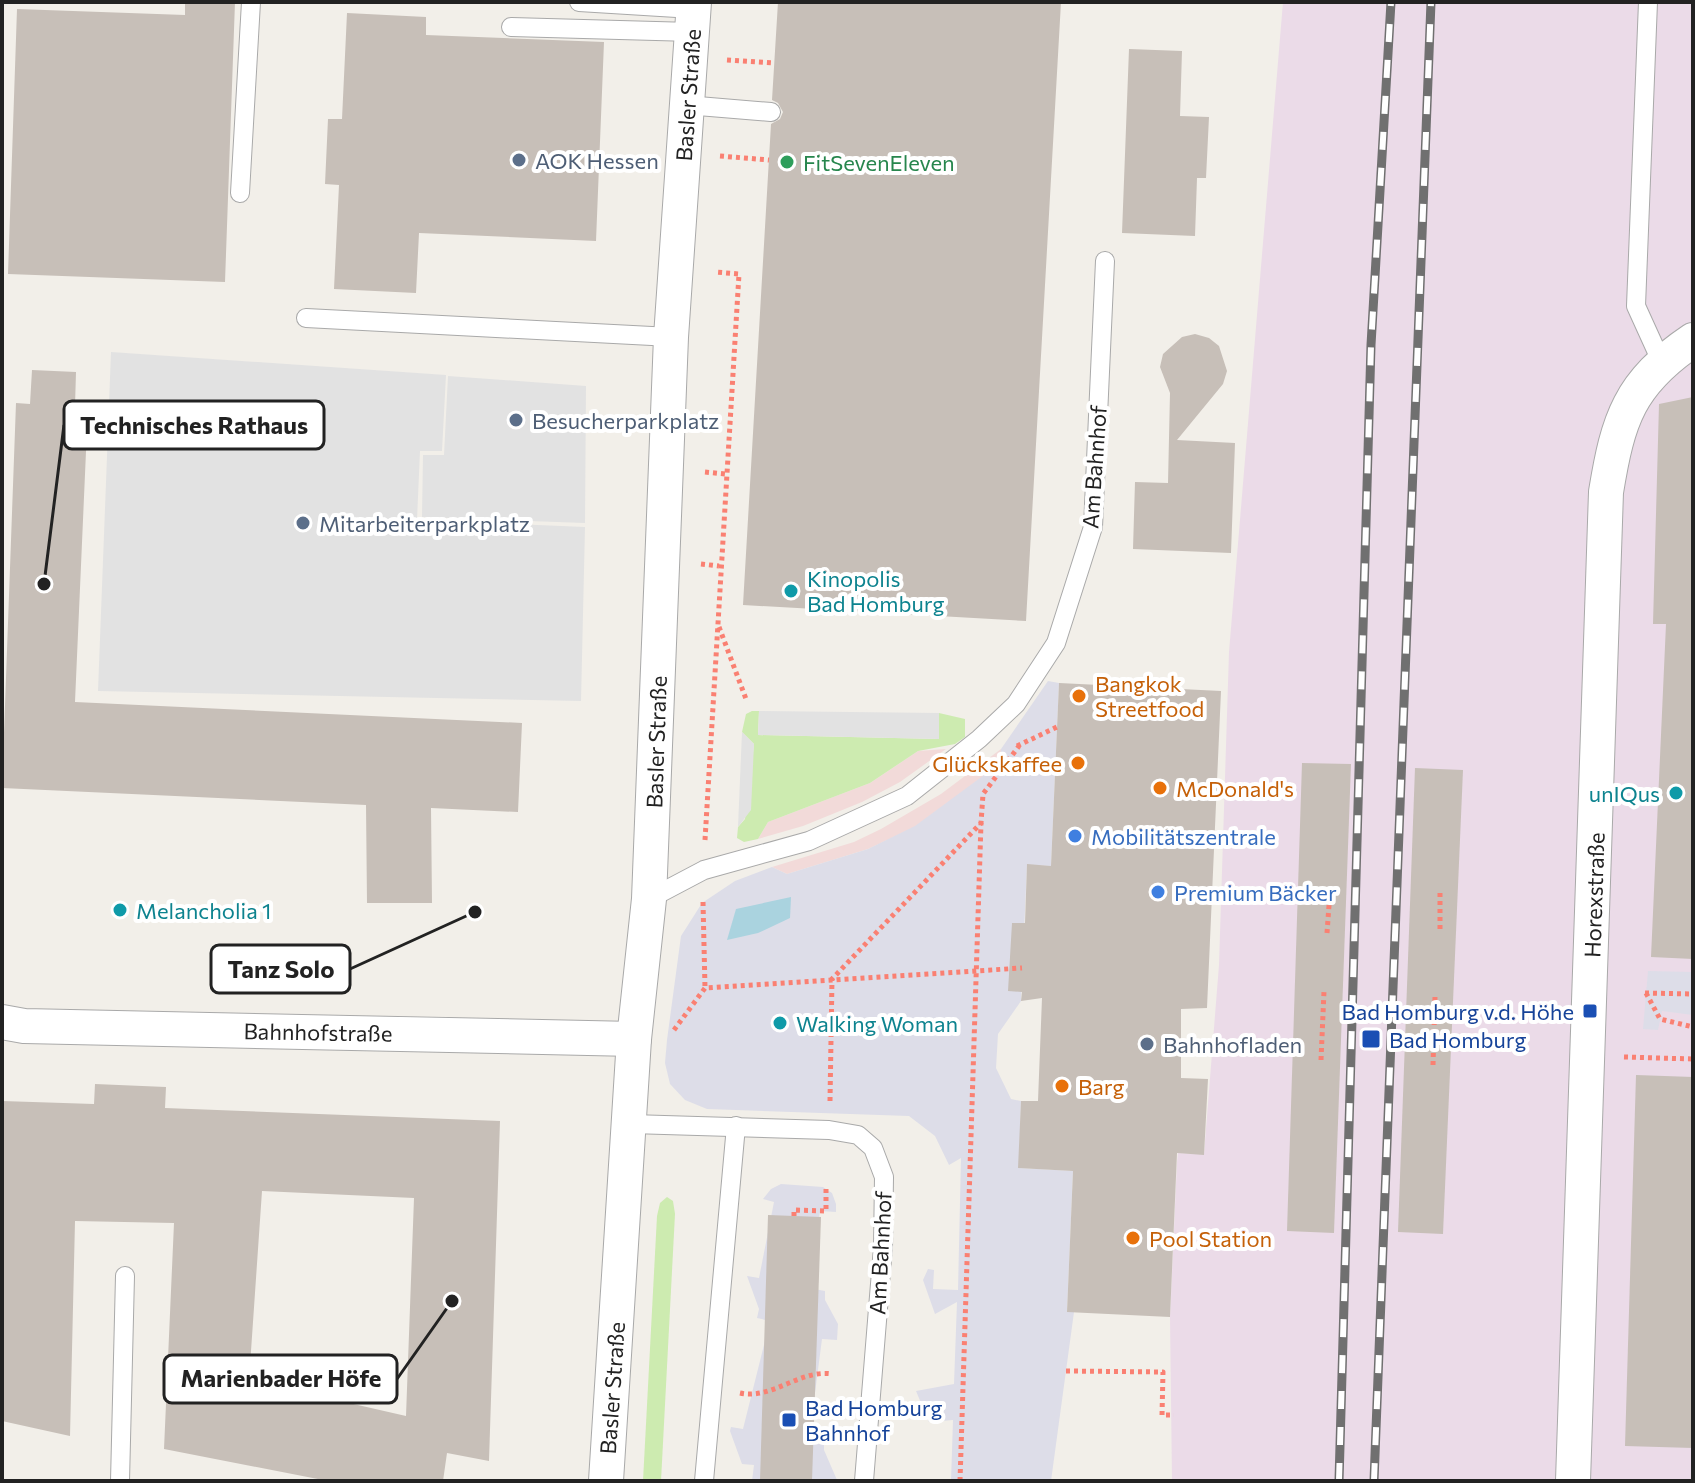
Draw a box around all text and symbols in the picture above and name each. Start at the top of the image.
street label: Basler Straße [670,28,706,162]
place label: AOK Hessen [535,147,659,174]
place label: FitSevenEleven [803,149,955,176]
marker: AOK Hessen [510,151,528,169]
marker: FitSevenEleven [778,153,796,171]
callout: Technisches Rathaus [64,401,324,449]
street label: Am Bahnhof [1076,404,1112,530]
place label: Besucherparkplatz [532,407,719,434]
text: Technisches Rathaus [80,410,308,439]
marker: Besucherparkplatz [507,411,525,429]
place label: Mitarbeiterparkplatz [319,510,530,537]
marker: Mitarbeiterparkplatz [294,514,312,532]
place label: Kinopolis Bad Homburg [807,565,945,617]
marker: Kinopolis Bad Homburg [782,582,800,600]
place label: Bangkok Streetfood [1095,670,1204,722]
street label: Basler Straße [640,675,672,809]
marker: Bangkok Streetfood [1070,687,1088,705]
place label: Glückskaffee [932,750,1062,777]
marker: Glückskaffee [1069,754,1087,772]
place label: McDonald's [1176,775,1294,802]
marker: McDonald's [1151,779,1169,797]
place label: unIQus [1589,780,1660,807]
marker: unIQus [1667,784,1685,802]
place label: Mobilitätszentrale [1091,823,1276,850]
marker: Mobilitätszentrale [1066,827,1084,845]
street label: Horexstraße [1578,832,1610,958]
place label: Premium Bäcker [1174,879,1337,906]
marker: Premium Bäcker [1149,883,1167,901]
place label: Melancholia 1 [136,897,271,924]
marker: Melancholia 1 [111,901,129,919]
callout: Tanz Solo [211,945,350,993]
text: Tanz Solo [228,954,334,983]
place label: Bad Homburg v.d. Höhe [1341,998,1574,1025]
marker: Bad Homburg v.d. Höhe [1581,1002,1599,1020]
place label: Walking Woman [796,1010,958,1037]
marker: Walking Woman [771,1014,789,1032]
street label: Bahnhofstraße [243,1017,393,1047]
place label: Bad Homburg [1389,1026,1527,1053]
marker: Bad Homburg [1360,1028,1382,1050]
place label: Bahnhofladen [1163,1031,1302,1058]
marker: Bahnhofladen [1138,1035,1156,1053]
place label: Barg [1078,1073,1124,1100]
marker: Barg [1053,1077,1071,1095]
street label: Am Bahnhof [863,1190,897,1316]
place label: Pool Station [1149,1225,1272,1252]
marker: Pool Station [1124,1229,1142,1247]
street label: Basler Straße [594,1321,630,1455]
callout: Marienbader Höfe [164,1355,397,1403]
text: Marienbader Höfe [181,1363,381,1392]
place label: Bad Homburg Bahnhof [805,1394,943,1446]
marker: Bad Homburg Bahnhof [780,1411,798,1429]

